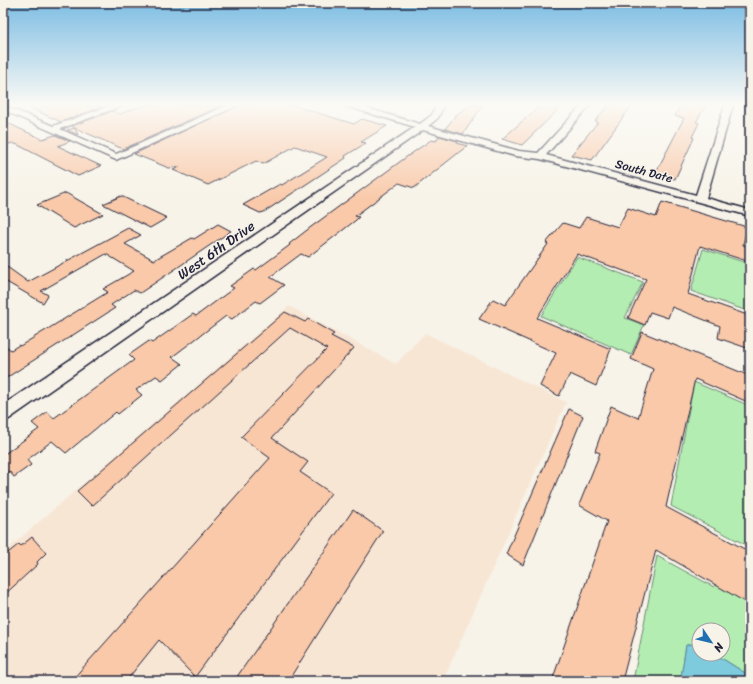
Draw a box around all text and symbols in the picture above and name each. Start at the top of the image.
street label: South Date [613,153,675,189]
street label: West 6th Drive [172,214,261,287]
north arrow [691,622,731,662]
text: N [709,638,729,656]

